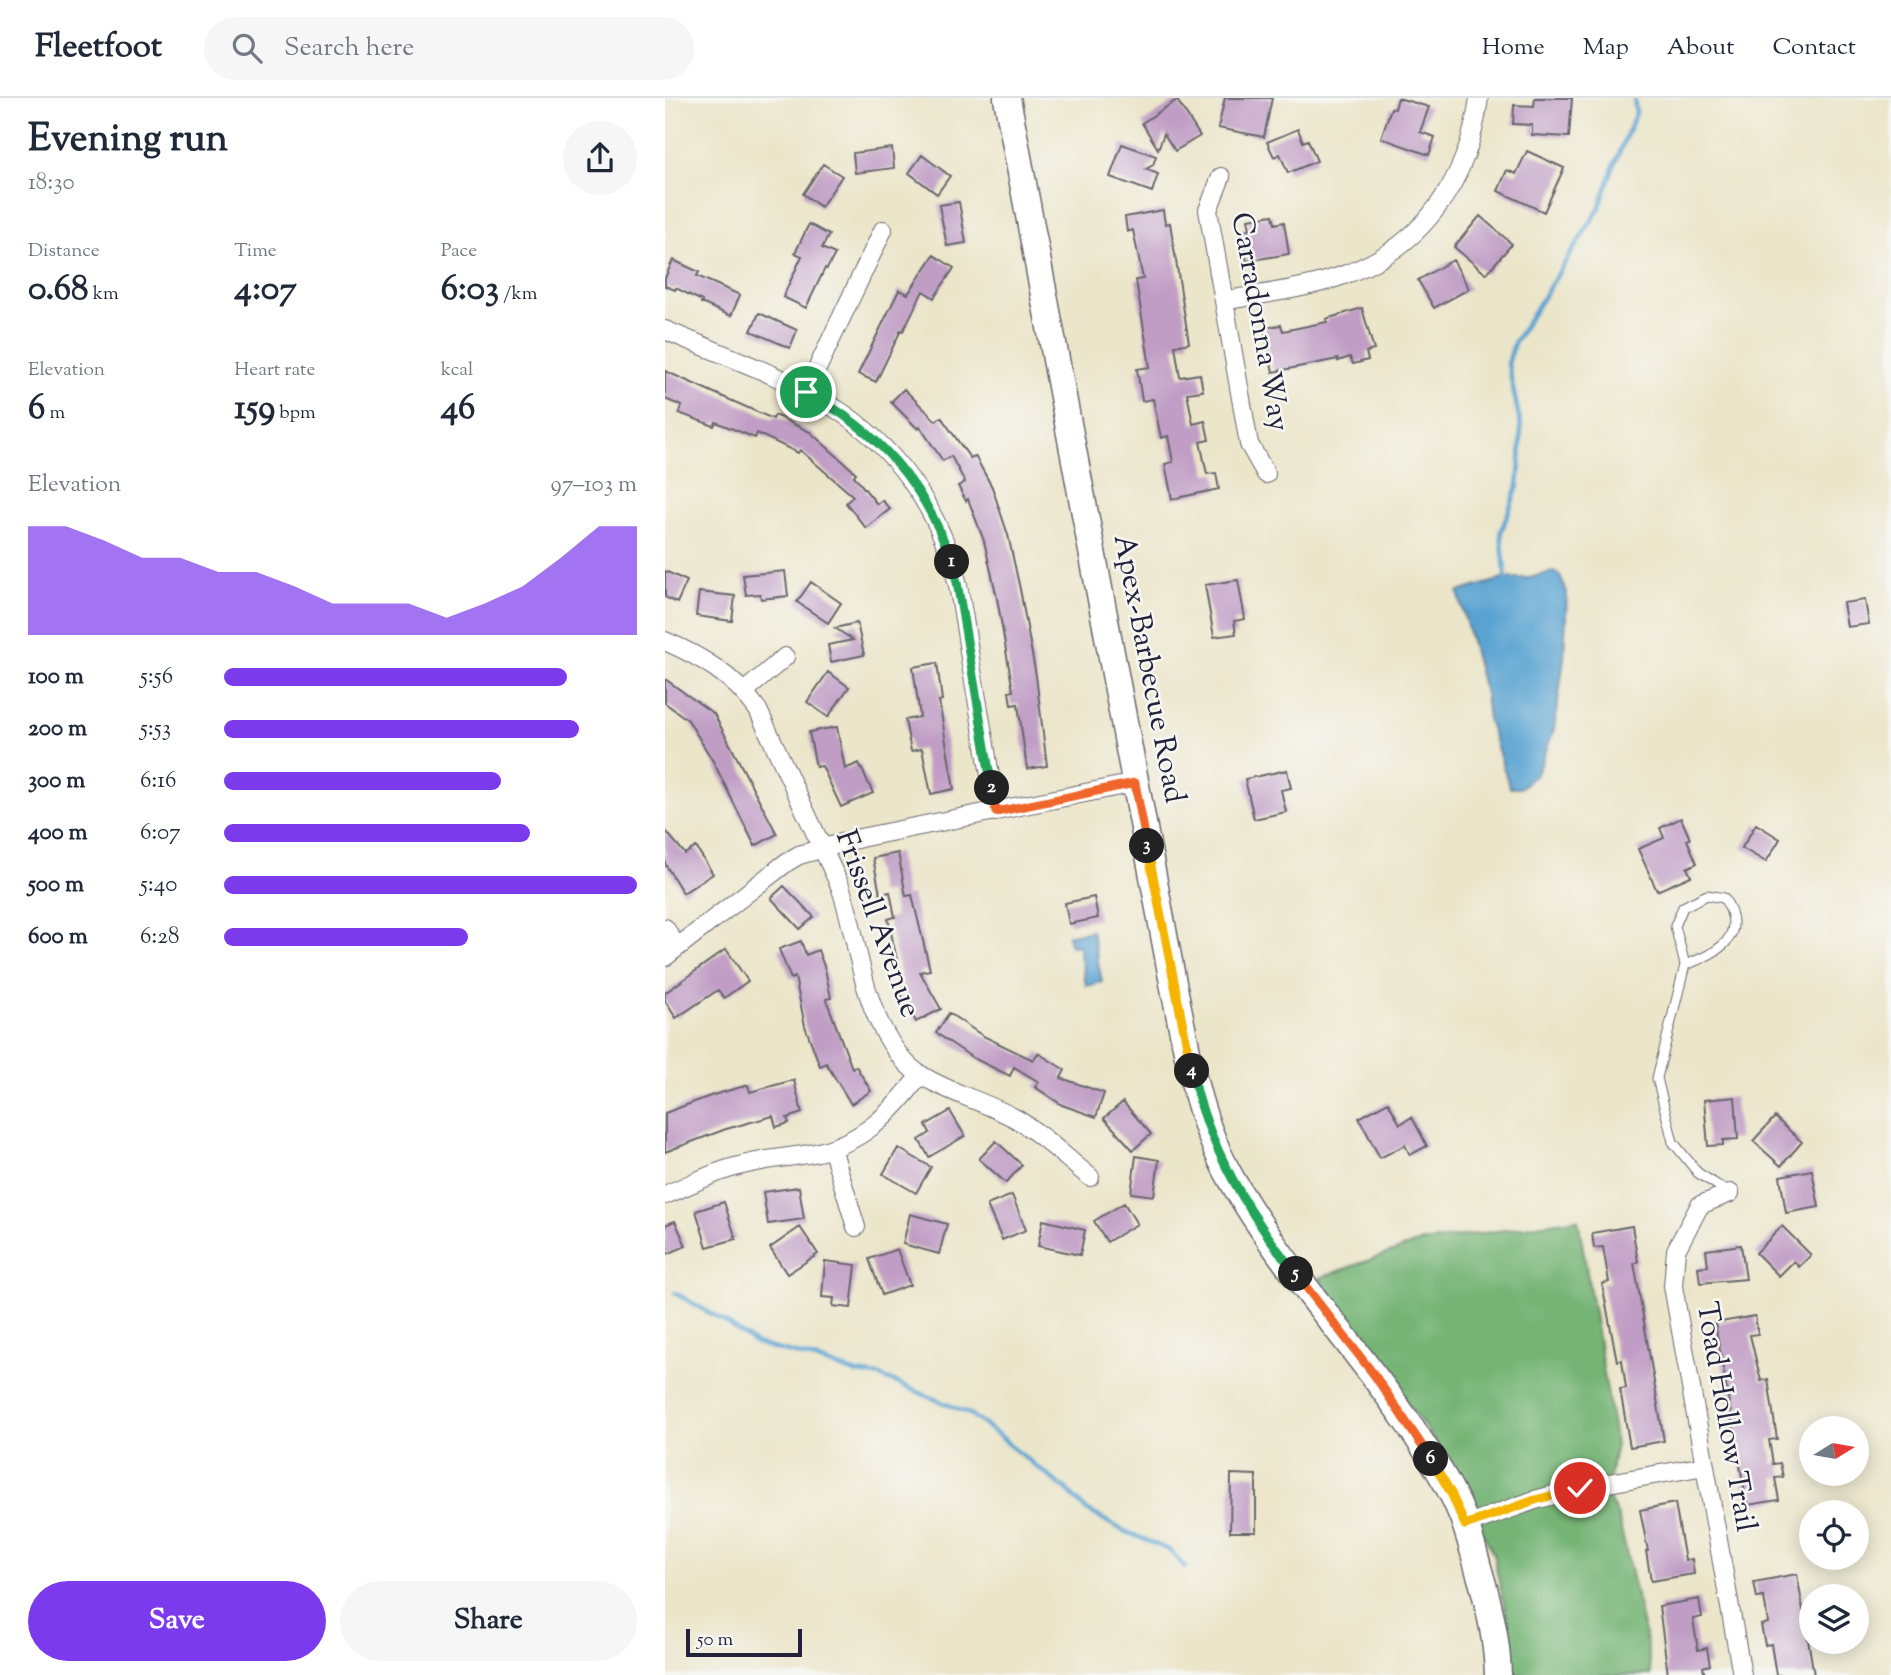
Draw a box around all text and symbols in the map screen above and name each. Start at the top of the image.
search box [204,17,694,80]
text: Fleetfoot [35,24,162,72]
icon: search [228,29,266,67]
text: Search here [284,30,414,67]
text: Home [1482,31,1545,65]
text: Map [1583,31,1629,65]
text: About [1667,31,1734,65]
text: Contact [1772,31,1856,65]
text: Evening run [28,114,228,168]
button: share [563,121,637,195]
text: 18:30 [28,167,75,200]
street label: Carradonna Way [1219,209,1299,435]
text: Distance [28,238,100,265]
text: Time [234,238,277,265]
text: Pace [441,238,477,265]
text: 0.68 [28,265,89,316]
text: 4:07 [234,265,297,316]
text: 6:03 [441,265,499,316]
text: km [89,281,119,308]
text: /km [499,281,538,308]
text: Elevation [28,357,105,384]
text: Heart rate [234,357,315,384]
text: kcal [441,357,473,384]
pin [776,362,836,422]
icon: arrive [787,373,825,411]
text: 6 [28,384,45,435]
text: 159 [234,384,275,435]
text: 46 [441,384,475,435]
text: m [45,400,65,427]
text: bpm [275,400,316,427]
text: Elevation [28,469,121,502]
text: 97–103 m [550,469,637,502]
street label: Apex-Barbecue Road [1101,531,1195,807]
pin: 1 [935,545,969,580]
text: 1 [948,548,955,575]
text: 100 m [28,661,84,694]
text: 5:56 [140,661,173,694]
text: 200 m [28,713,87,746]
text: 5:53 [140,713,171,746]
text: 300 m [28,765,85,798]
text: 6:16 [140,765,176,798]
pin: 2 [975,770,1009,806]
text: 2 [987,774,996,801]
text: 400 m [28,817,88,850]
text: 6:07 [140,817,181,850]
street label: Frissell Avenue [823,824,931,1024]
pin: 3 [1129,828,1165,864]
text: 3 [1143,832,1150,859]
text: 500 m [28,869,84,902]
text: 5:40 [140,869,177,902]
text: 600 m [28,921,88,954]
text: 6:28 [140,921,179,954]
pin: 4 [1175,1054,1209,1088]
text: 4 [1187,1057,1196,1084]
pin: 5 [1279,1256,1313,1292]
text: 5 [1292,1260,1299,1287]
street label: Toad Hollow Trail [1684,1299,1766,1535]
north arrow [1799,1416,1869,1486]
map controls [1799,1416,1869,1654]
pin: 6 [1413,1442,1449,1476]
text: 6 [1426,1445,1435,1472]
pin [1550,1458,1610,1518]
icon: check [1561,1469,1599,1507]
button: locate [1799,1500,1869,1570]
button: Save [28,1581,326,1661]
button: Share [340,1581,637,1661]
button: layers [1799,1584,1869,1654]
scale bar [686,1626,801,1658]
text: 50 m [697,1627,733,1654]

